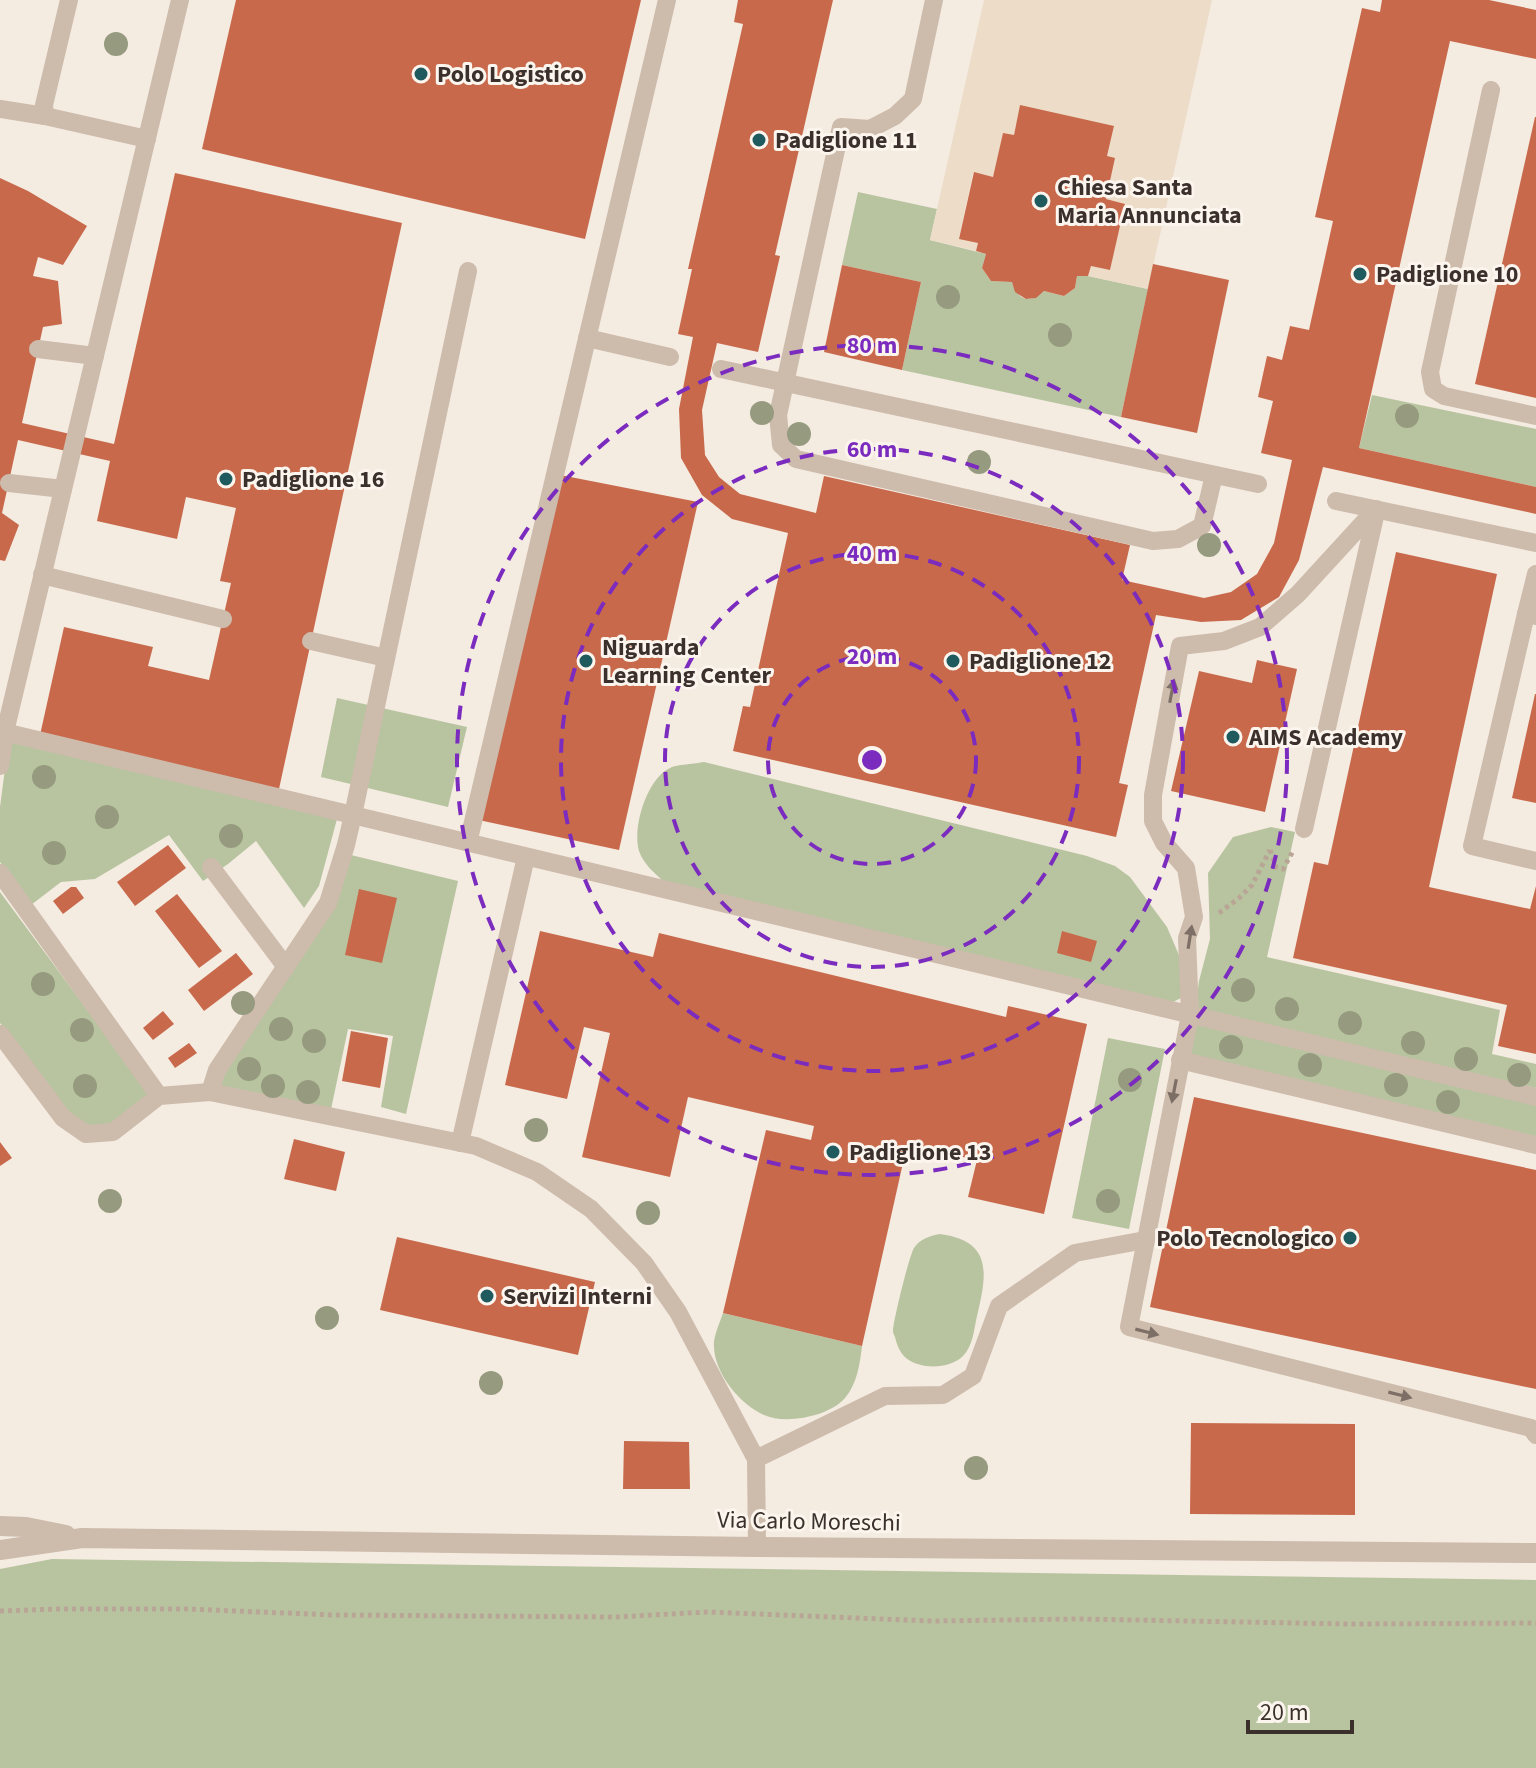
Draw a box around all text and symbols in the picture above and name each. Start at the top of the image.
place label: Polo Logistico [437,57,584,92]
marker: Polo Logistico [412,65,430,83]
place label: Padiglione 11 [775,123,917,158]
marker: Padiglione 11 [750,131,768,149]
place label: Chiesa Santa Maria Annunciata [1057,170,1242,233]
marker: Chiesa Santa Maria Annunciata [1032,192,1050,210]
place label: Padiglione 10 [1376,257,1518,292]
marker: Padiglione 10 [1351,265,1369,283]
text: 80 m [847,328,897,363]
text: 60 m [847,432,897,467]
place label: Padiglione 16 [242,462,384,497]
marker: Padiglione 16 [217,470,235,488]
text: 40 m [847,536,897,571]
place label: Niguarda Learning Center [602,630,771,693]
text: 20 m [847,639,897,674]
place label: Padiglione 12 [969,644,1111,679]
marker: Niguarda Learning Center [577,652,595,670]
marker: Padiglione 12 [944,652,962,670]
one-way arrow [1166,678,1178,703]
place label: AIMS Academy [1248,720,1404,755]
marker: AIMS Academy [1224,728,1242,746]
centre of rings [858,746,886,774]
one-way arrow [1184,924,1197,949]
one-way arrow [1168,1079,1180,1104]
place label: Padiglione 13 [849,1135,991,1170]
marker: Padiglione 13 [824,1143,842,1161]
place label: Polo Tecnologico [1156,1221,1334,1256]
marker: Polo Tecnologico [1341,1229,1359,1247]
place label: Servizi Interni [503,1279,652,1314]
marker: Servizi Interni [478,1287,496,1305]
one-way arrow [1135,1326,1160,1339]
one-way arrow [1387,1389,1412,1402]
street label: Via Carlo Moreschi [717,1502,901,1541]
scale bar [1248,1684,1352,1734]
text: 20 m [1260,1695,1309,1730]

